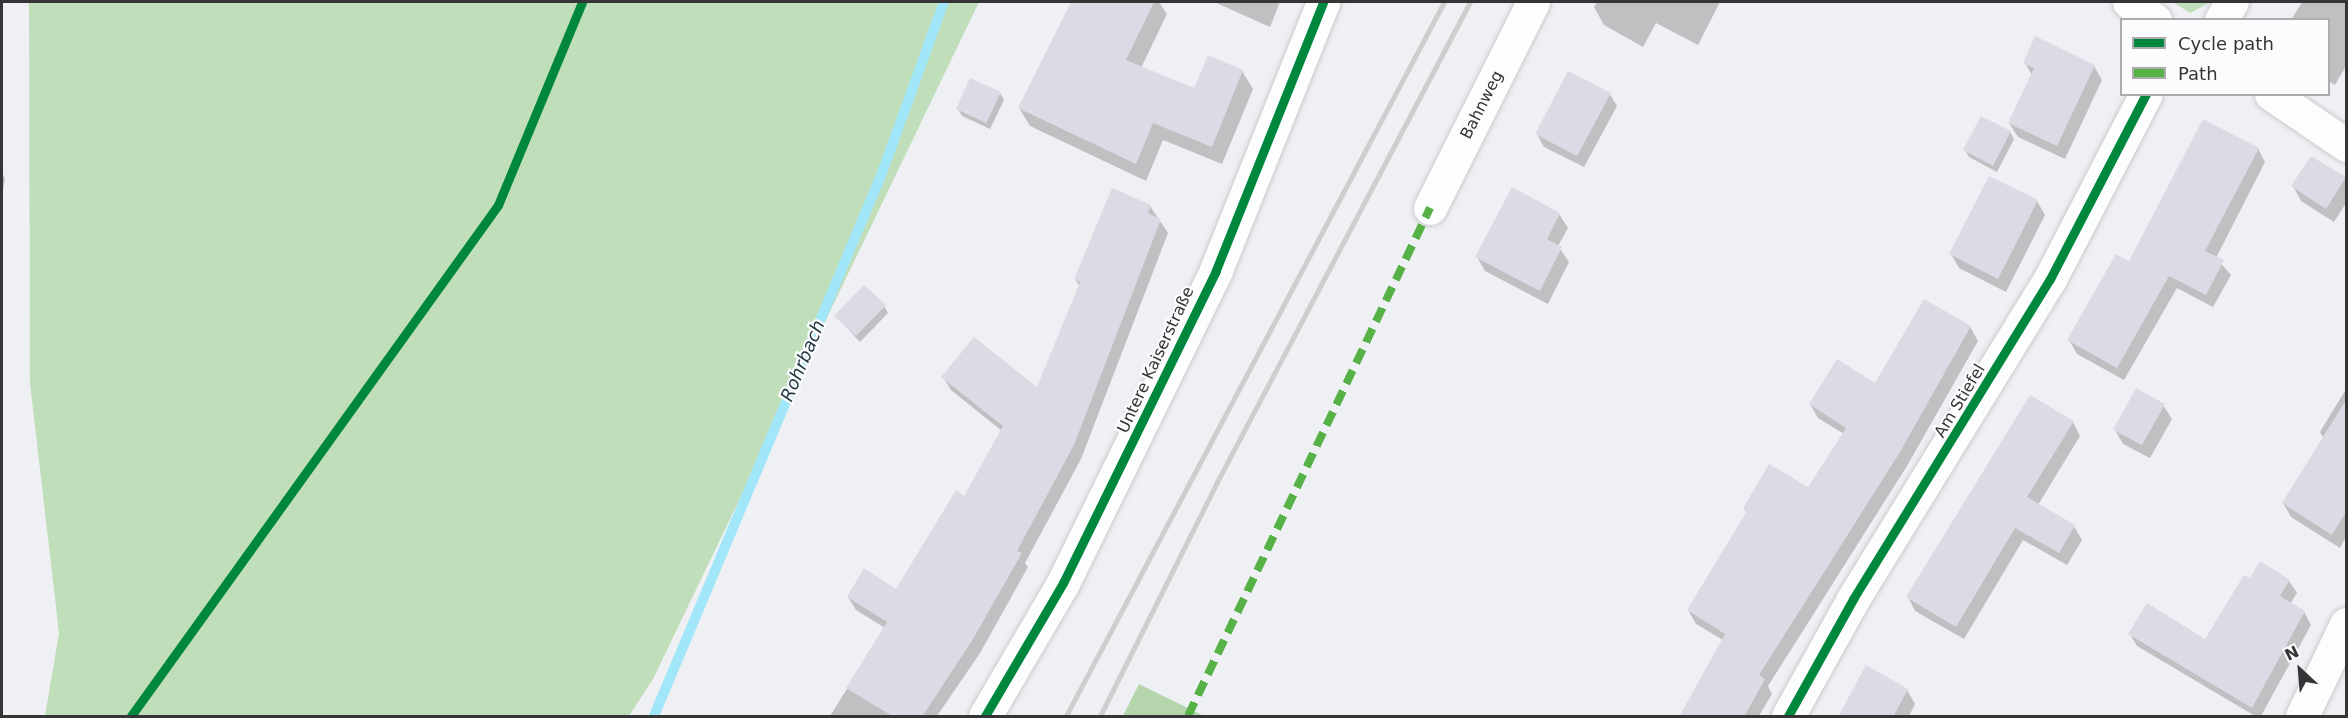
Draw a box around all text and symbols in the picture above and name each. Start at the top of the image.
legend [2120,18,2330,96]
text: Cycle path [2178,33,2274,54]
text: Path [2178,63,2218,84]
street label: Bahnweg [1457,68,1507,142]
street label: Untere Kaiserstraße [1114,284,1198,436]
water label: Rohrbach [776,317,830,405]
street label: Am Stiefel [1931,361,1989,441]
north arrow [2270,640,2330,700]
text: N [2282,642,2302,665]

